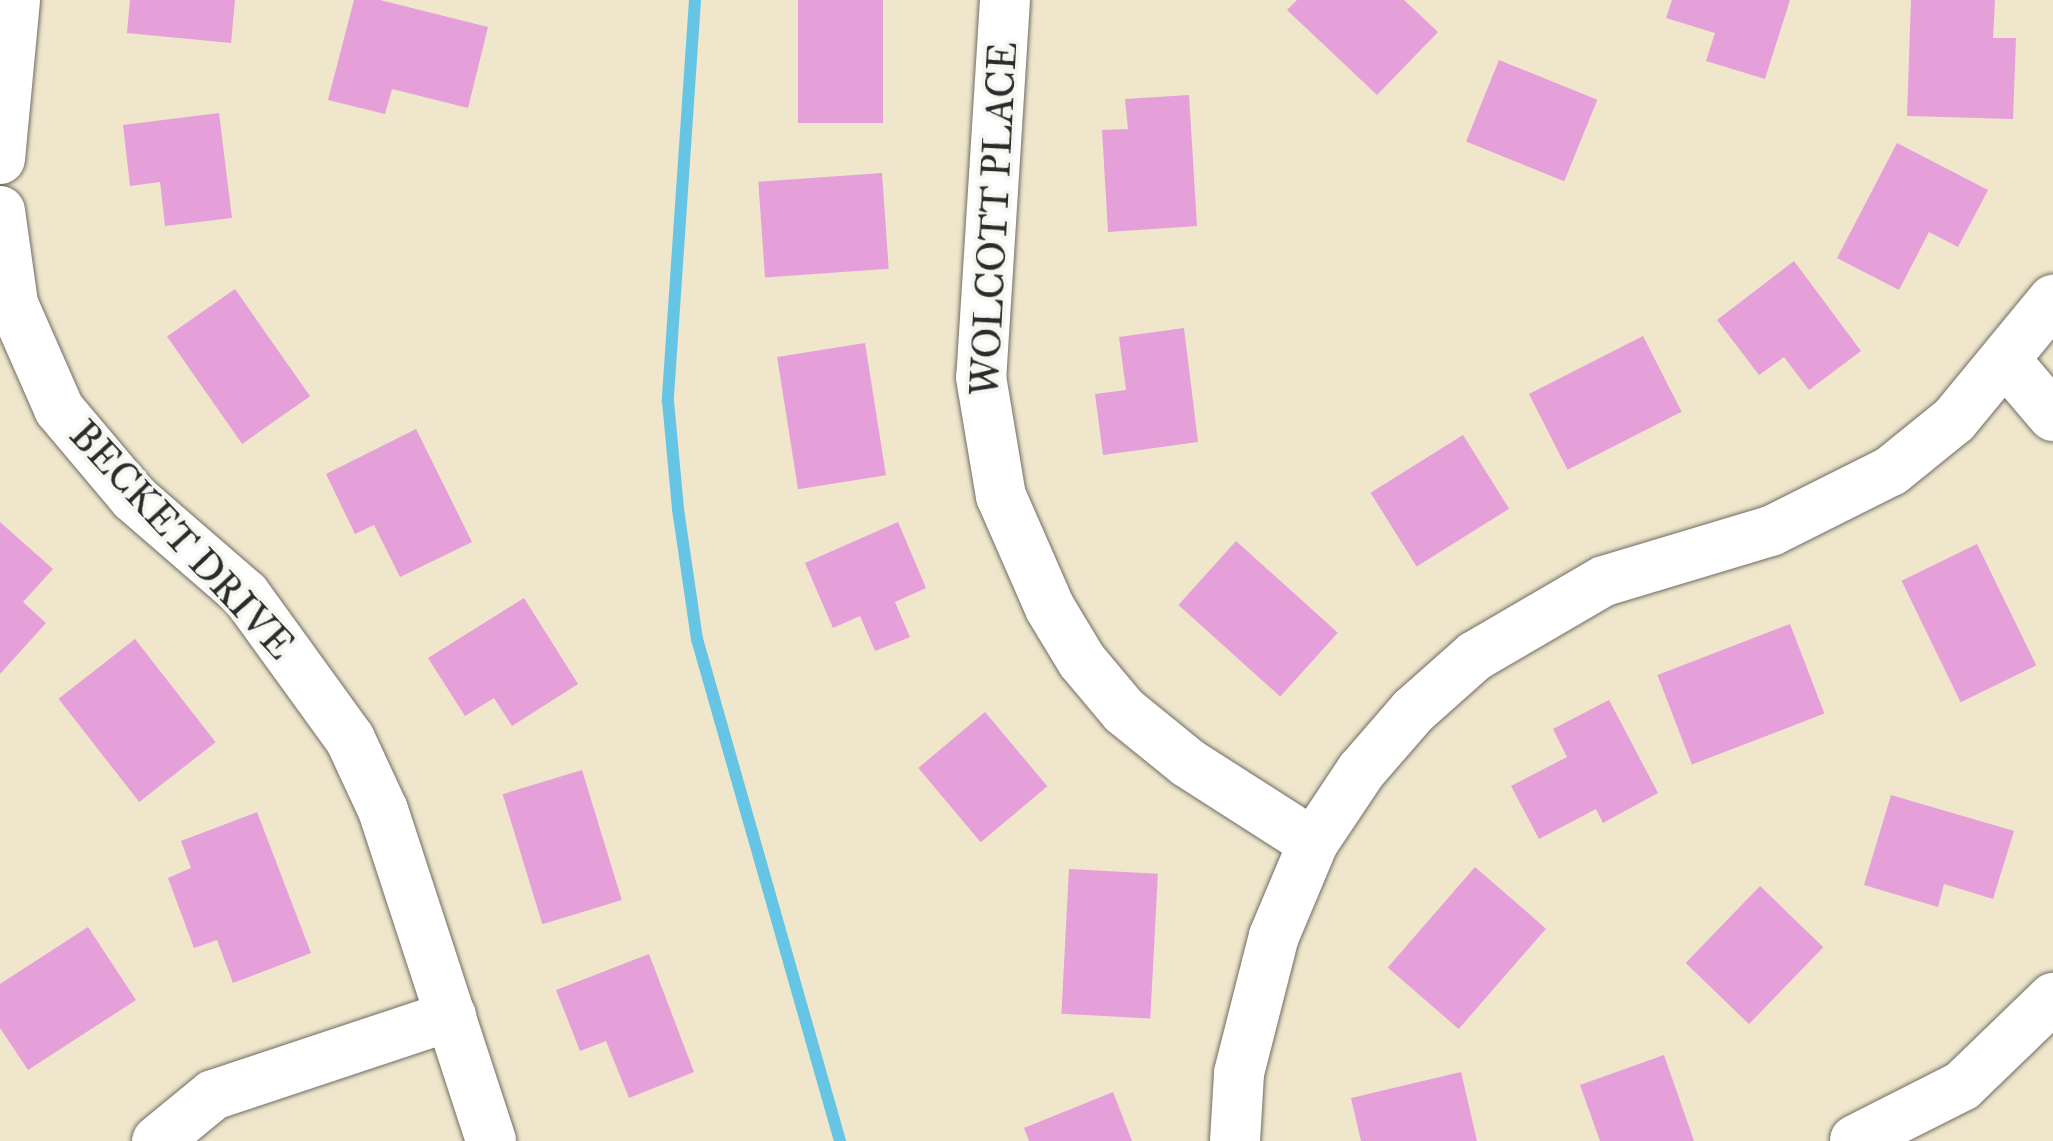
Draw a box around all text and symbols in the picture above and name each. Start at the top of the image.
street label: WOLCOTT PLACE [961,41,1027,397]
street label: BECKET DRIVE [59,411,305,669]

